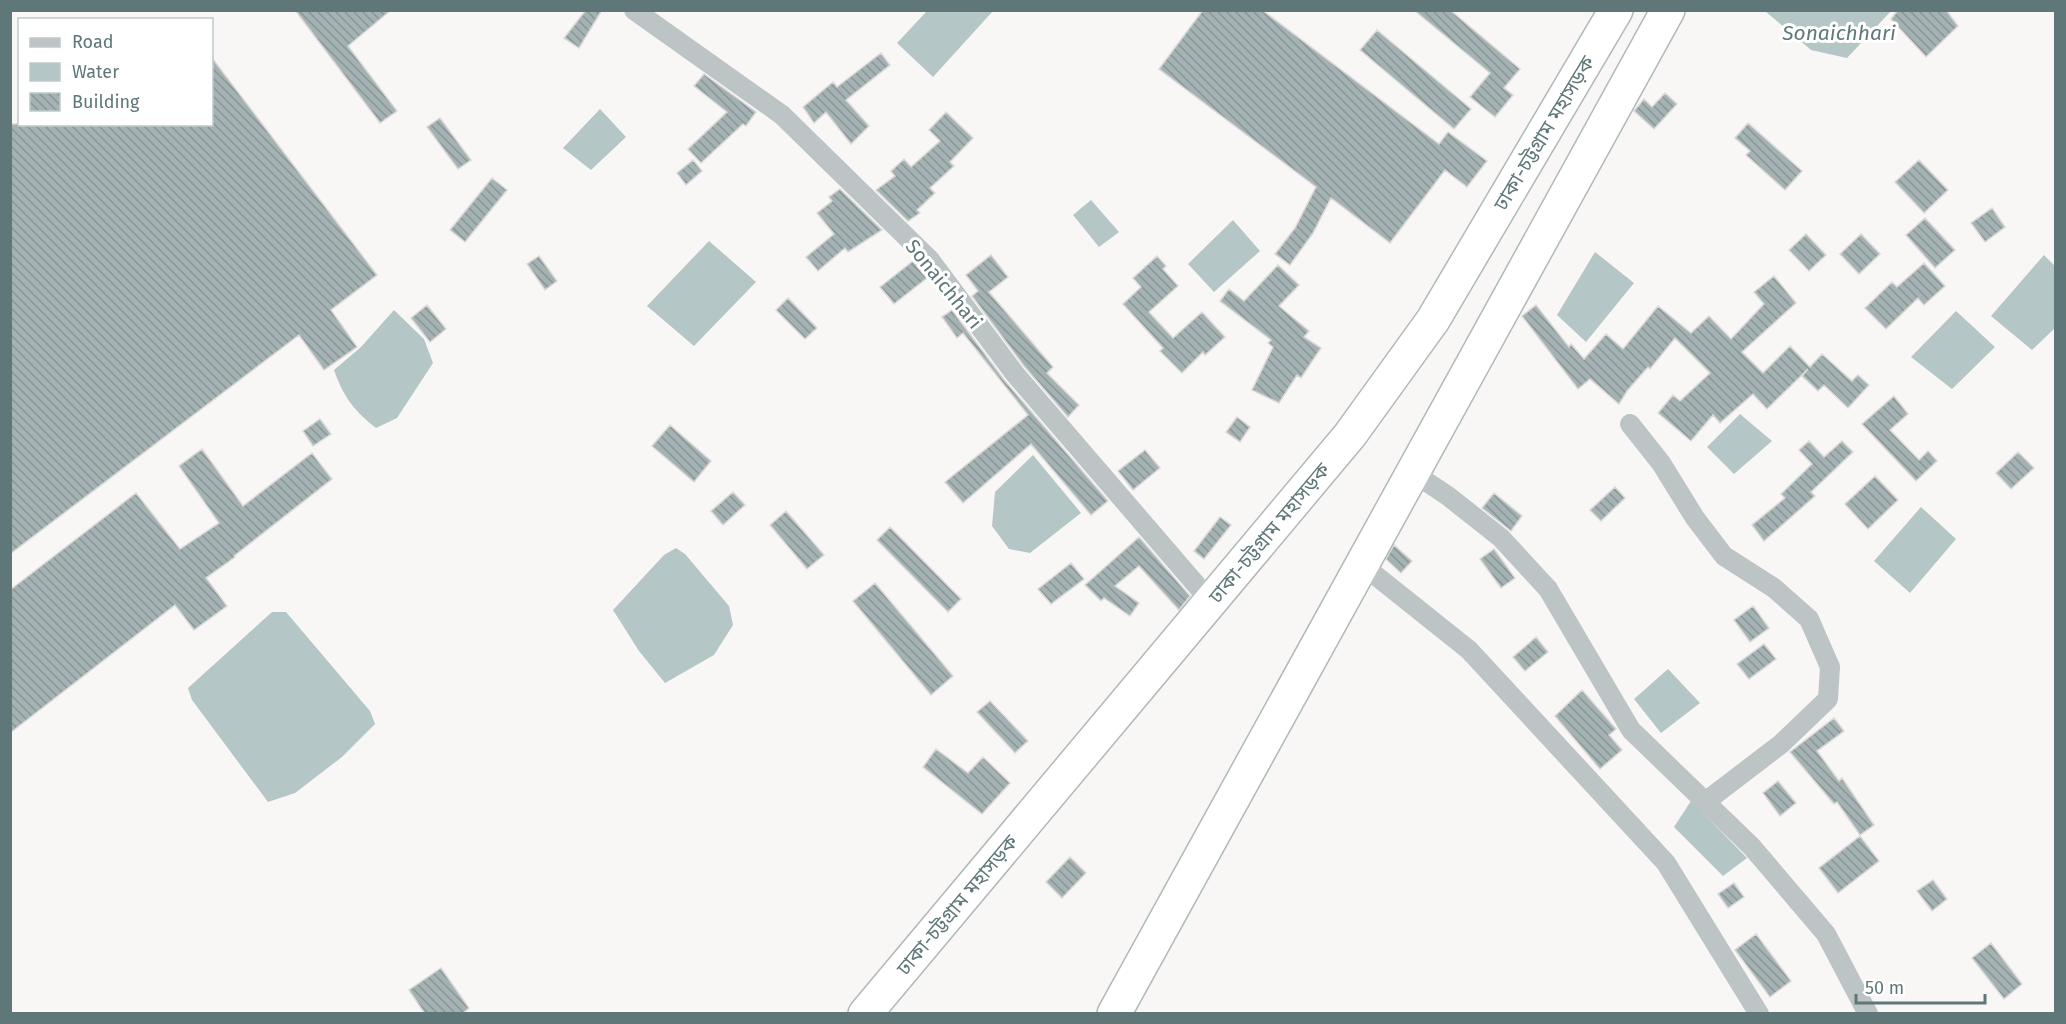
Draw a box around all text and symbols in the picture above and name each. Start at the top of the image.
legend [18,18,213,126]
water label: Sonaichhari [1781,20,1896,46]
text: Road [72,31,114,53]
street label: ঢাকা-চট্টগ্রাম মহাসড়ক [1488,51,1600,215]
text: Water [72,61,119,83]
text: Building [72,91,140,113]
street label: Sonaichhari [901,234,987,334]
street label: ঢাকা-চট্টগ্রাম মহাসড়ক [1203,457,1335,609]
street label: ঢাকা-চট্টগ্রাম মহাসড়ক [891,829,1023,981]
scale bar [1856,967,1985,1005]
text: 50 m [1865,977,1904,999]

